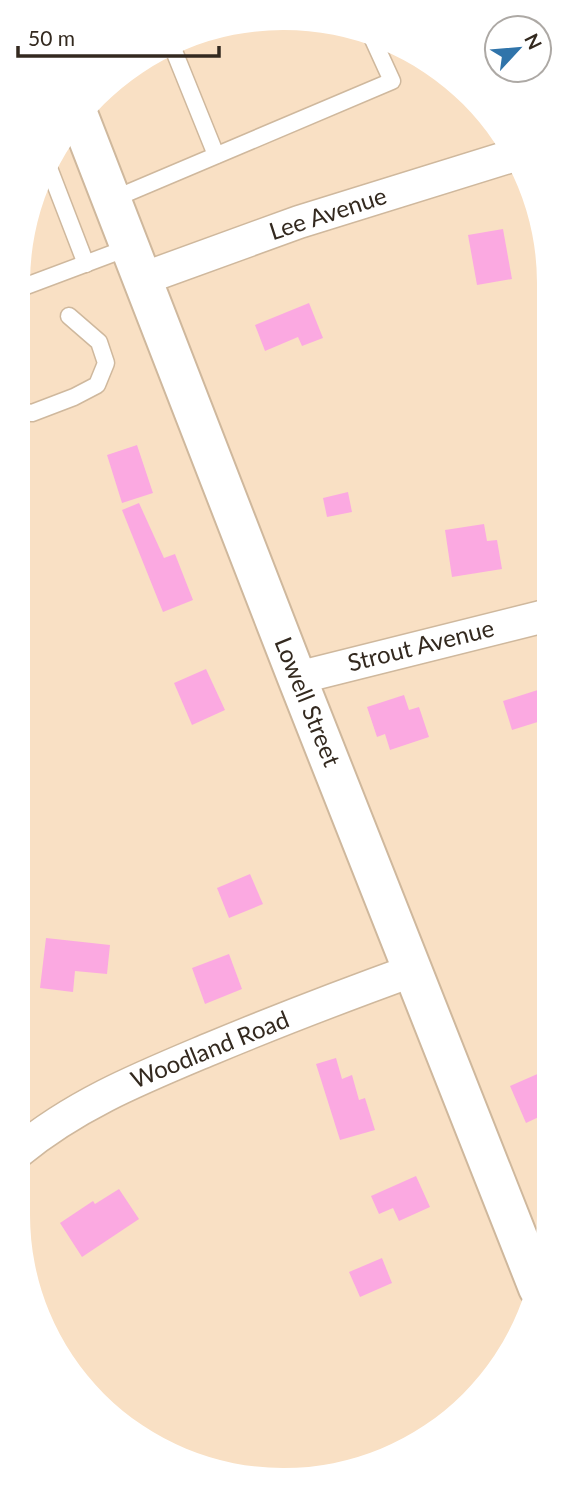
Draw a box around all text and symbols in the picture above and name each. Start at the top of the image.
scale bar [18,14,219,58]
north arrow [483,14,553,84]
text: 50 m [28,25,75,50]
text: N [520,30,547,53]
street label: Lee Avenue [265,180,390,245]
street label: Strout Avenue [344,612,497,677]
street label: Lowell Street [269,633,348,771]
street label: Woodland Road [126,1004,293,1094]

